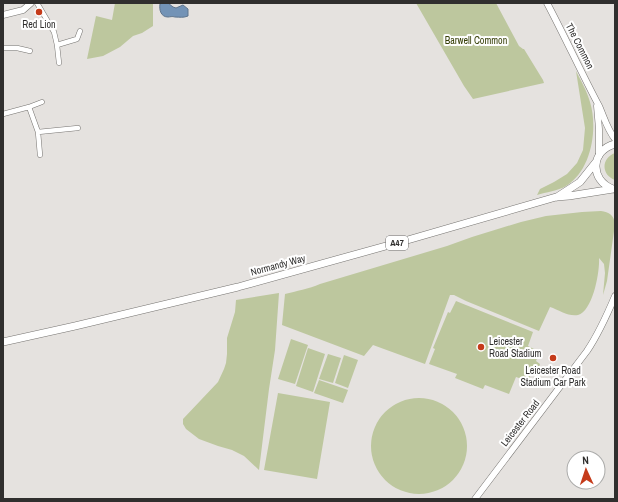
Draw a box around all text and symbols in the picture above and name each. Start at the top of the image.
marker: Red Lion [34,7,44,17]
place label: Red Lion [22,18,56,31]
street label: The Common [563,21,597,71]
park label: Barwell Common [445,34,507,47]
road number: A47 [386,236,408,250]
street label: Normandy Way [249,251,308,279]
place label: Leicester Road Stadium [489,335,542,360]
marker: Leicester Road Stadium [476,342,486,352]
marker: Leicester Road Stadium Car Park [548,353,558,363]
place label: Leicester Road Stadium Car Park [520,364,586,389]
street label: Leicester Road [498,397,542,449]
north arrow [566,450,606,490]
text: N [582,453,589,467]

